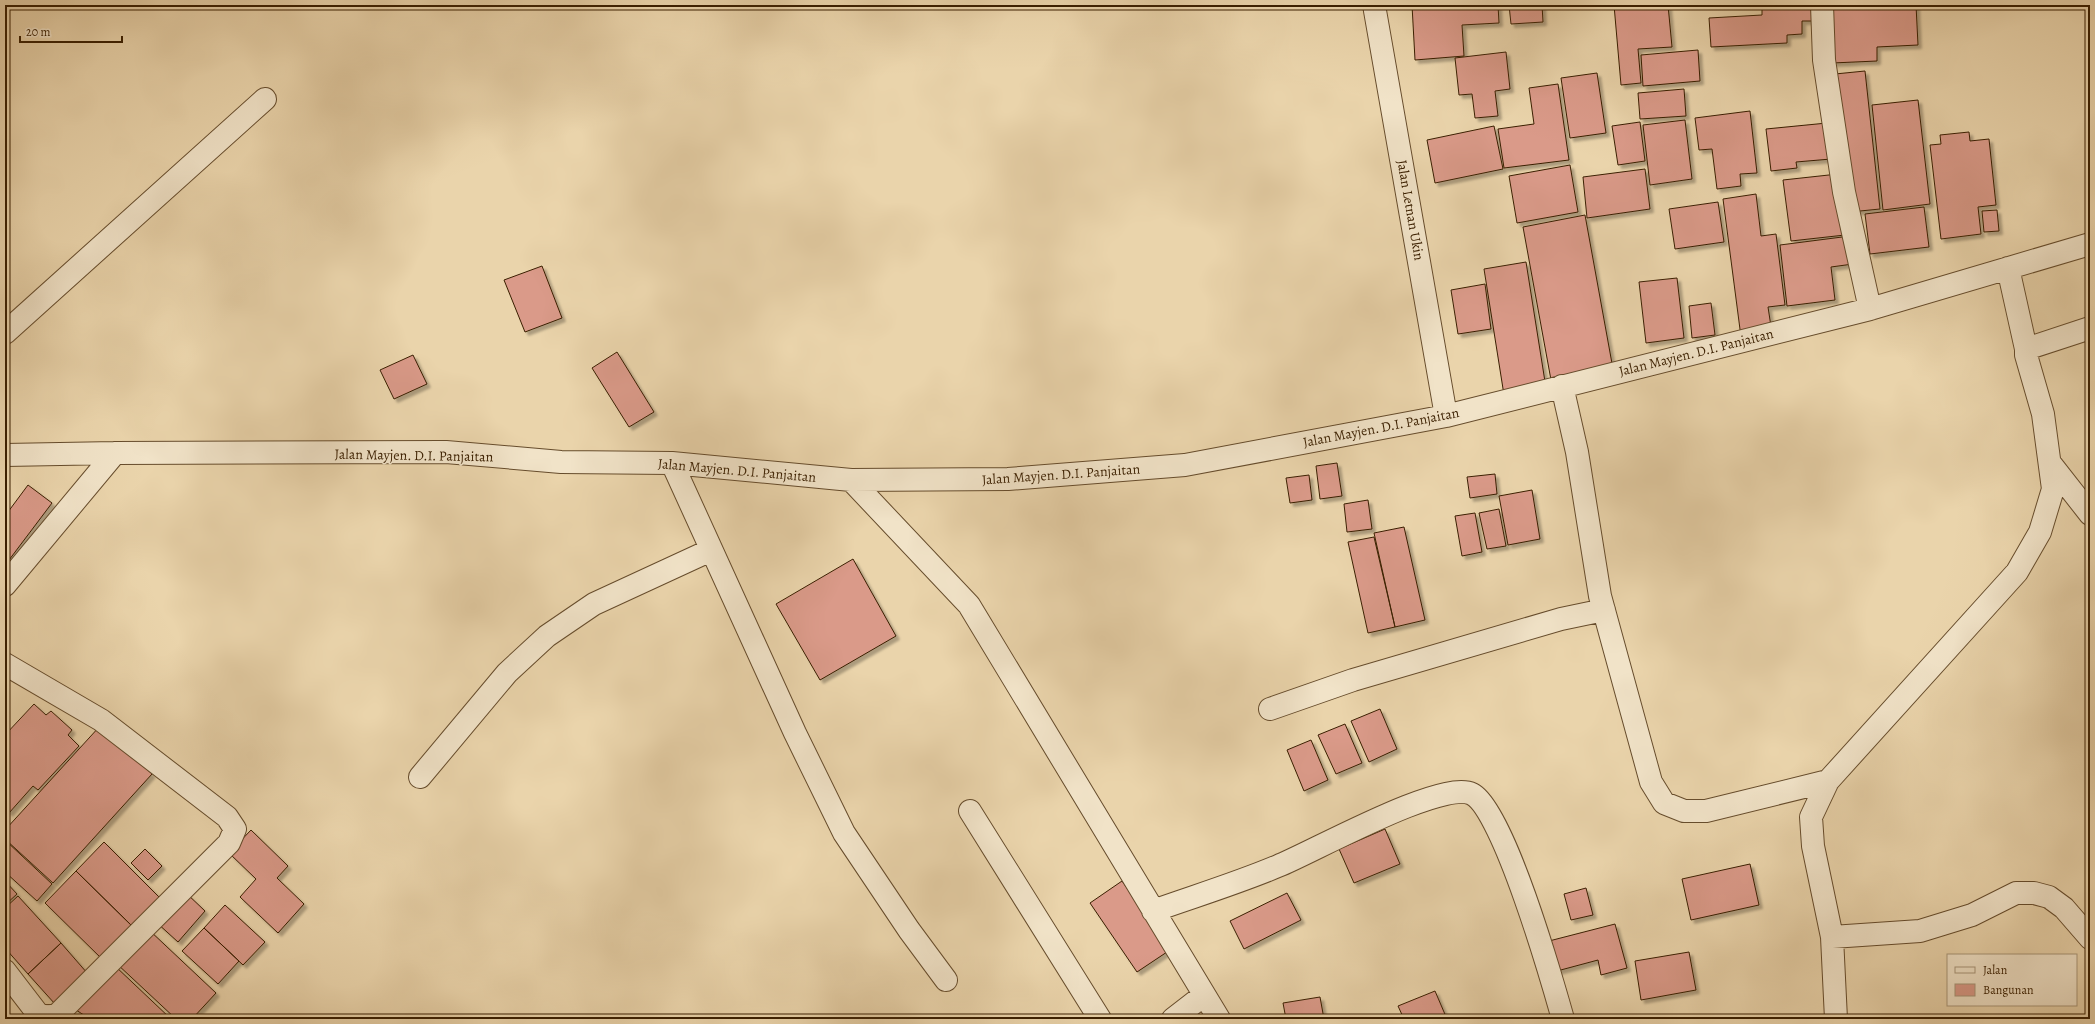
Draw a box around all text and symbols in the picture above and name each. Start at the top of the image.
scale bar [20,18,122,44]
text: 20 m [26,24,50,40]
street label: Jalan Letnan Ukin [1392,158,1429,262]
street label: Jalan Mayjen. D.I. Panjaitan [1617,324,1776,381]
street label: Jalan Mayjen. D.I. Panjaitan [1301,403,1461,452]
street label: Jalan Mayjen. D.I. Panjaitan [334,445,494,466]
street label: Jalan Mayjen. D.I. Panjaitan [657,454,817,487]
street label: Jalan Mayjen. D.I. Panjaitan [981,459,1141,490]
legend [1947,954,2077,1006]
text: Jalan [1983,962,2008,978]
text: Bangunan [1983,982,2034,998]

